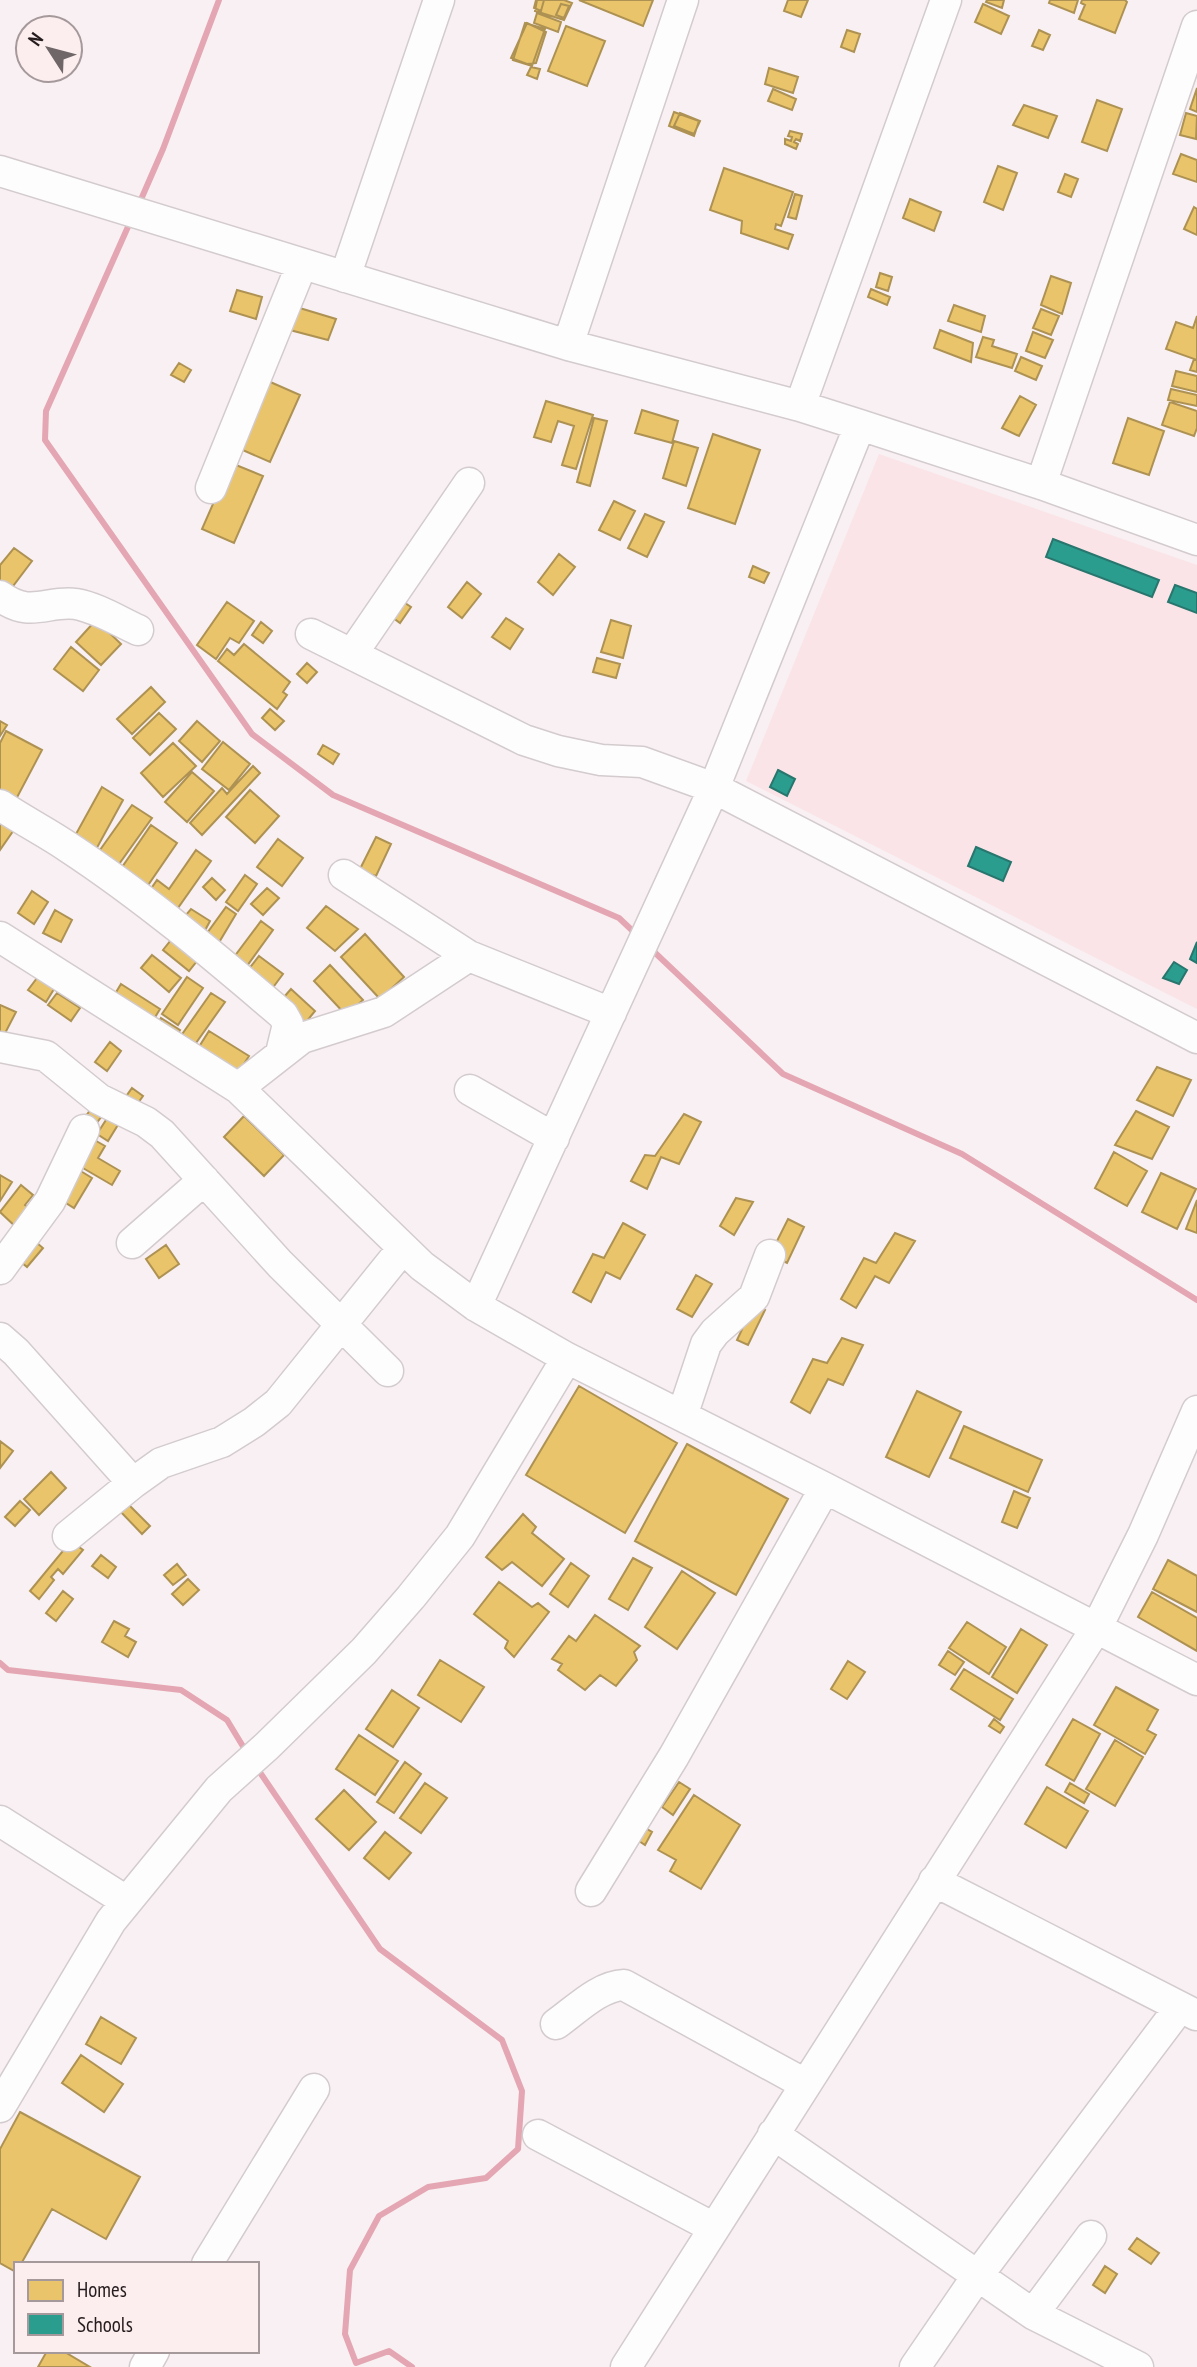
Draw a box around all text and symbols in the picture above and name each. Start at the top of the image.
north arrow [14,14,84,84]
text: N [23,28,48,50]
legend [14,2262,259,2353]
text: Homes [77,2276,127,2303]
text: Schools [77,2311,133,2338]

